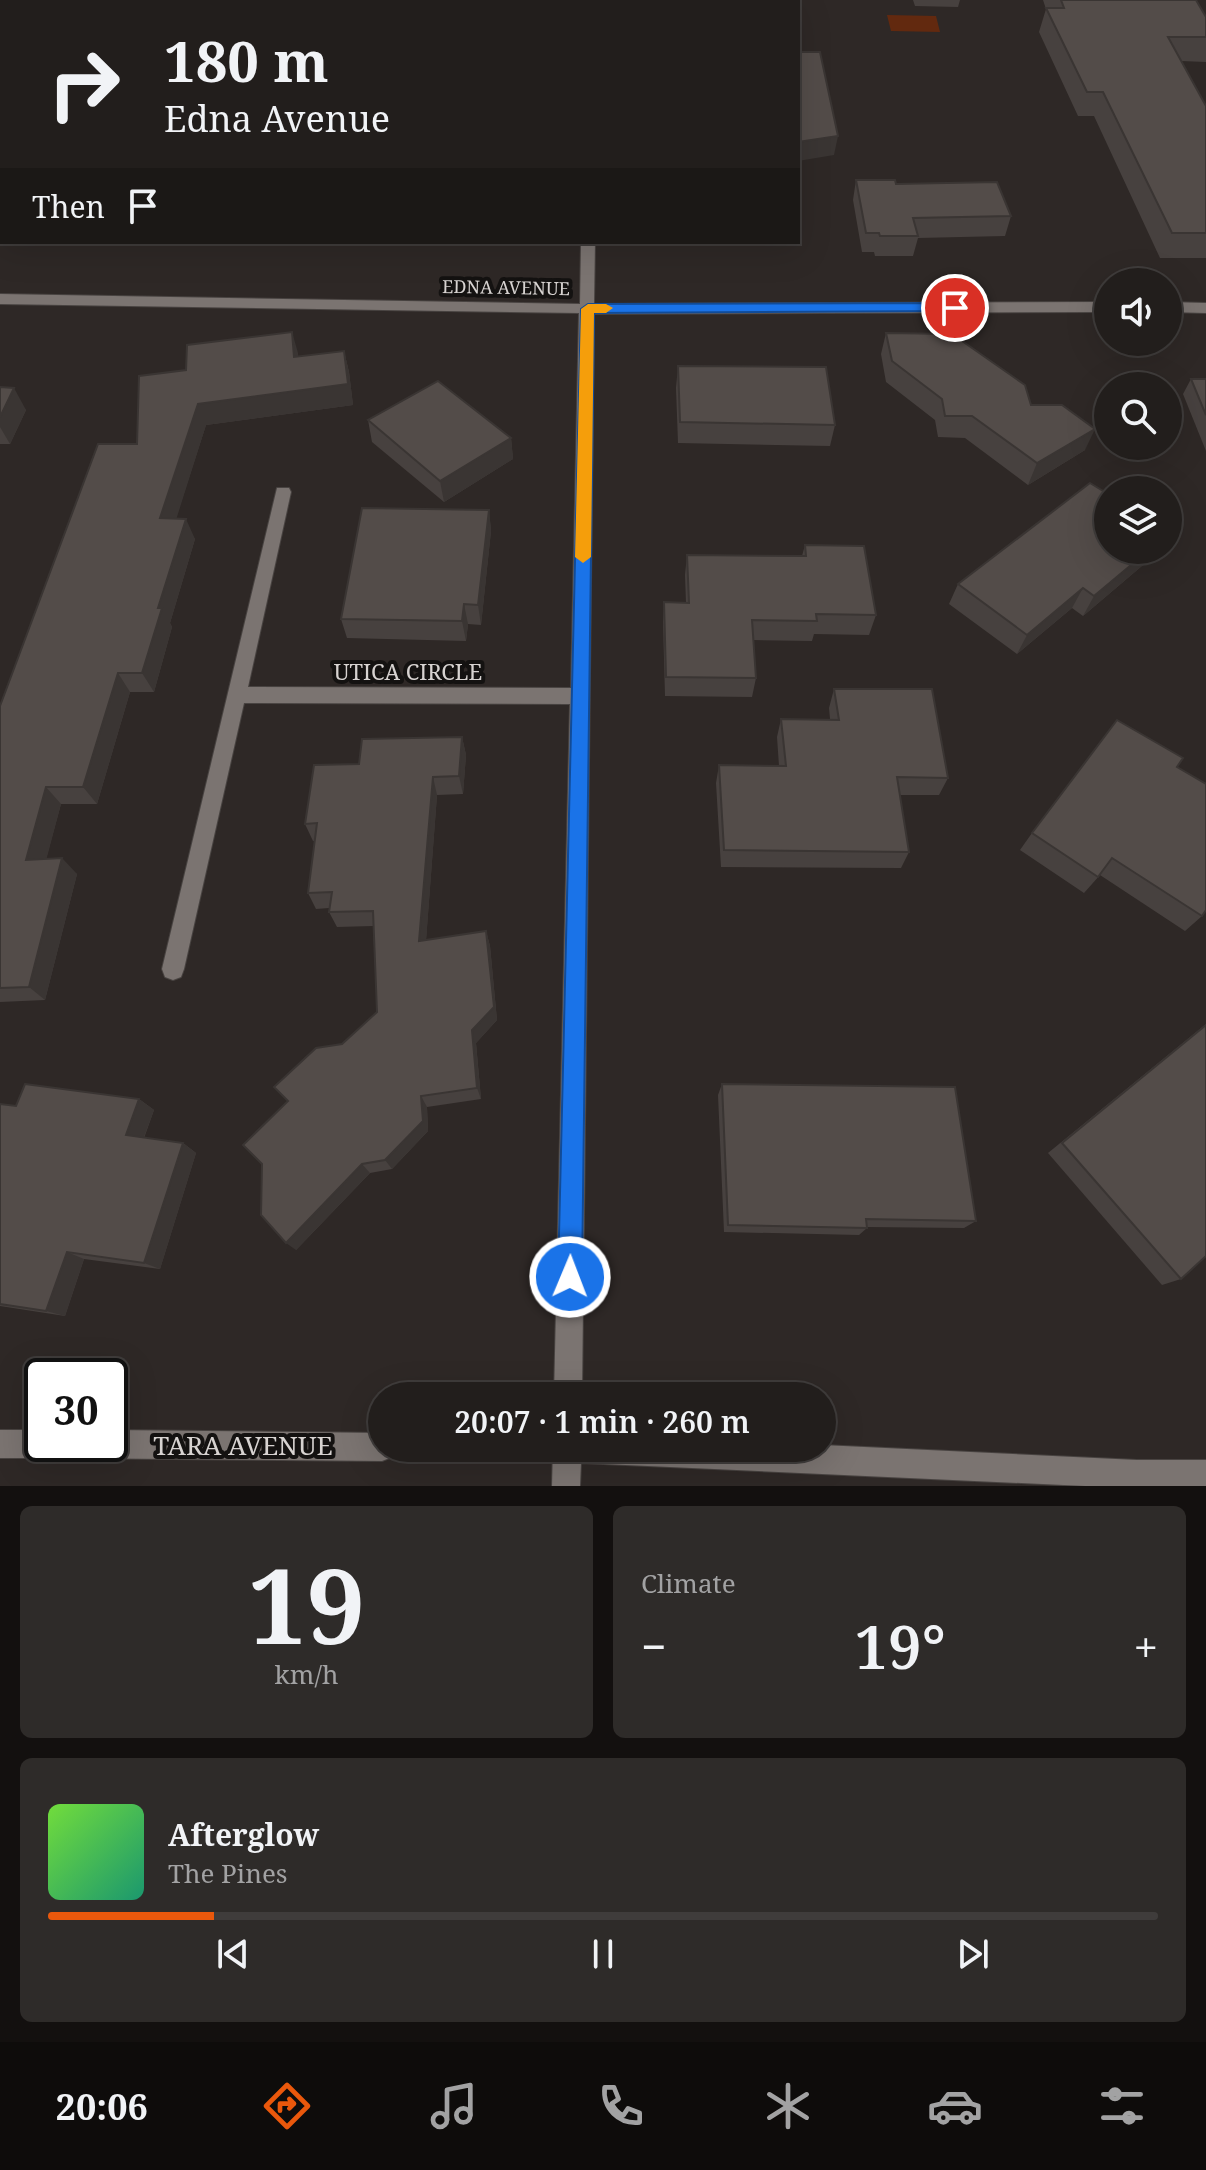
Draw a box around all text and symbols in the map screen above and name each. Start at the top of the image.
text: 180 m [164,22,329,98]
icon: right [32,32,136,136]
text: Edna Avenue [164,94,390,143]
icon: arrive [121,184,165,228]
text: Then [32,186,105,227]
map controls [1094,268,1182,564]
button: sound [1094,268,1182,356]
street label: EDNA AVENUE [442,274,570,300]
pin [921,274,989,342]
icon: arrive [933,286,977,330]
button: search [1094,372,1182,460]
button: layers [1094,476,1182,564]
street label: UTICA CIRCLE [334,656,482,686]
position arrow [528,1235,612,1319]
speed limit sign: 30 [24,1358,128,1462]
text: 20:07 · 1 min · 260 m [454,1401,750,1442]
street label: TARA AVENUE [153,1427,333,1463]
text: 19 [248,1533,365,1674]
text: Climate [641,1565,736,1601]
text: 19° [854,1605,946,1687]
text: − [641,1616,666,1676]
text: + [1133,1616,1158,1676]
text: km/h [275,1656,338,1692]
text: Afterglow [168,1814,319,1855]
text: The Pines [168,1855,288,1891]
icon: previous [211,1932,255,1976]
icon: pause [581,1932,625,1976]
icon: next [951,1932,995,1976]
icon: directions [259,2078,315,2134]
icon: music [426,2078,482,2134]
icon: phone [593,2078,649,2134]
icon: climate [760,2078,816,2134]
icon: car [927,2078,983,2134]
icon: filters [1094,2078,1150,2134]
text: 20:06 [56,2082,148,2131]

